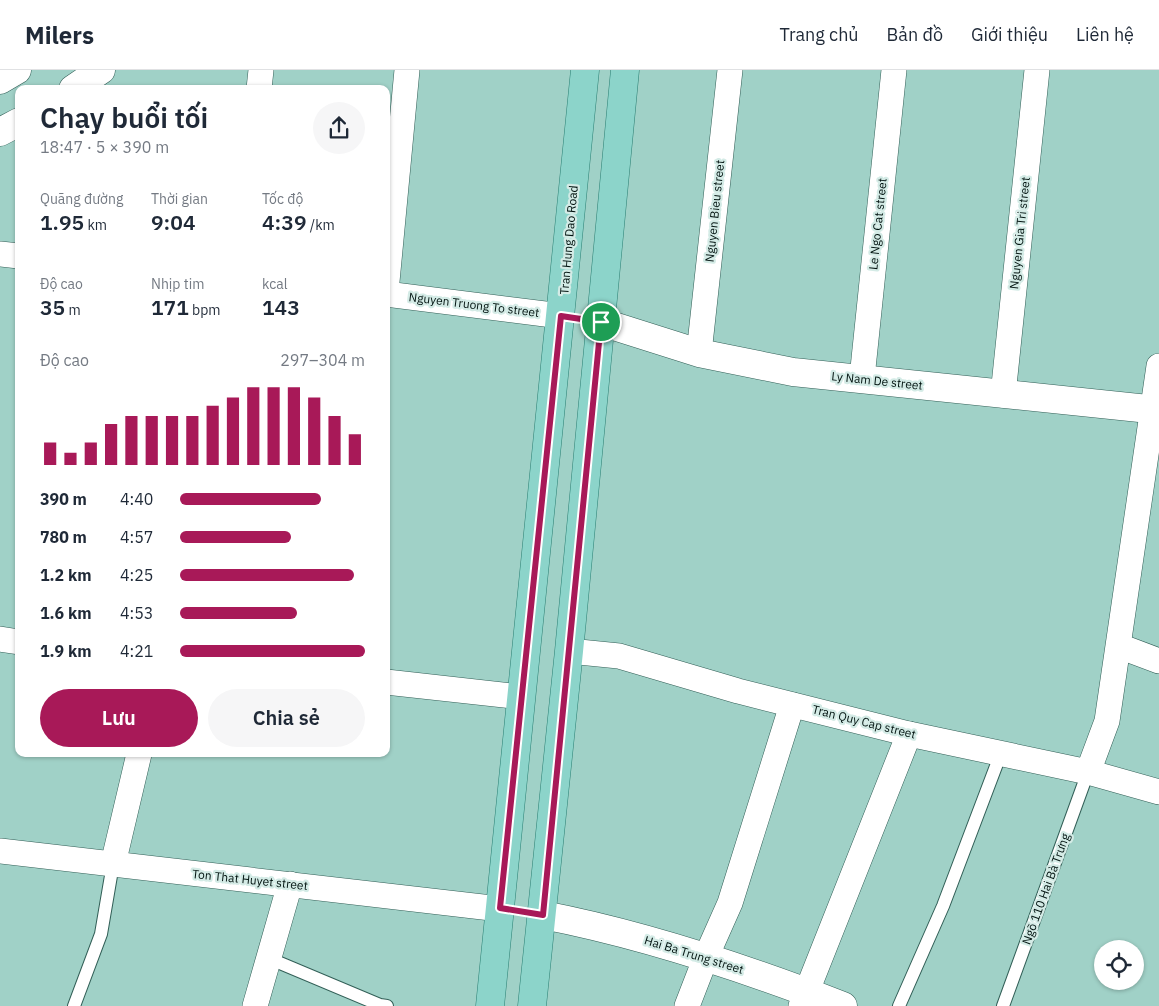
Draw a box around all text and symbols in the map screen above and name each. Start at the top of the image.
text: Milers [25,19,94,51]
text: Trang chủ [779,23,859,46]
text: Bản đồ [887,23,943,46]
text: Giới thiệu [971,23,1048,46]
text: Liên hệ [1076,23,1134,46]
text: Chạy buổi tối [40,99,208,136]
button: share [313,102,365,154]
text: 18:47 · 5 × 390 m [40,137,169,157]
street label: Nguyen Bieu street [702,159,727,263]
street label: Nguyen Gia Tri street [1006,176,1033,290]
street label: Le Ngo Cat street [865,177,890,271]
street label: Tran Hung Dao Road [556,185,581,295]
text: Quãng đường [40,190,123,208]
text: Thời gian [151,190,208,208]
text: Tốc độ [262,190,303,208]
text: 1.95 [40,208,84,236]
text: 9:04 [151,208,196,236]
text: 4:39 [262,208,307,236]
text: km [84,216,107,234]
text: /km [307,216,335,234]
text: Độ cao [40,275,83,293]
text: Nhịp tim [151,275,204,293]
text: kcal [262,275,287,293]
street label: Nguyen Truong To street [408,289,540,320]
text: 35 [40,293,65,321]
text: 171 [151,293,189,321]
text: 143 [262,293,300,321]
text: m [65,301,81,319]
text: bpm [189,301,221,319]
pin [580,301,622,343]
icon: arrive [587,308,615,336]
text: Độ cao [40,350,89,370]
text: 297–304 m [280,350,365,370]
street label: Ly Nam De street [831,368,923,393]
text: 390 m [40,489,87,509]
text: 4:40 [120,489,153,509]
text: 780 m [40,527,87,547]
text: 4:57 [120,527,153,547]
text: 1.2 km [40,565,91,585]
text: 4:25 [120,565,153,585]
text: 1.6 km [40,603,91,623]
text: 4:53 [120,603,153,623]
text: 1.9 km [40,641,91,661]
text: 4:21 [120,641,153,661]
button: Lưu [40,689,198,747]
button: Chia sẻ [208,689,365,747]
street label: Tran Quy Cap street [811,701,917,742]
street label: Ngõ 110 Hai Bà Trưng [1018,831,1073,946]
street label: Ton That Huyet street [192,866,309,893]
street label: Hai Ba Trung street [643,932,746,977]
map controls [1094,940,1144,990]
button: locate [1094,940,1144,990]

